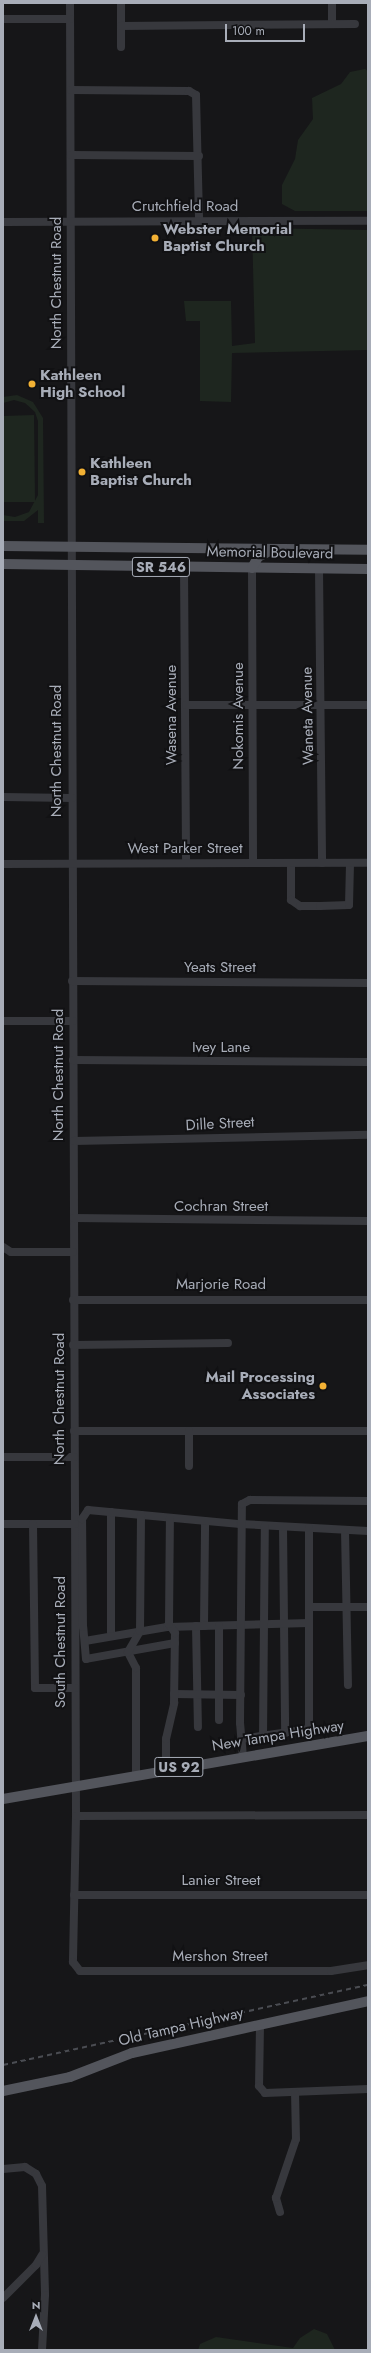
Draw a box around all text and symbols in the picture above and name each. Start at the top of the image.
scale bar [227,16,307,42]
text: 100 m [232,22,265,40]
street label: Crutchfield Road [132,198,238,216]
street label: North Chestnut Road [48,217,66,349]
place label: Webster Memorial Baptist Church [163,220,292,255]
marker: Webster Memorial Baptist Church [150,233,160,243]
place label: Kathleen High School [40,366,125,401]
marker: Kathleen High School [27,379,37,389]
place label: Kathleen Baptist Church [90,454,192,489]
marker: Kathleen Baptist Church [77,467,87,477]
street label: Memorial Boulevard [206,543,334,563]
road number: SR 546 [131,555,191,579]
street label: Nokomis Avenue [230,662,248,770]
street label: Wasena Avenue [163,665,181,765]
street label: Waneta Avenue [298,667,318,765]
street label: North Chestnut Road [48,685,66,817]
street label: West Parker Street [127,840,243,858]
street label: Yeats Street [184,959,256,977]
street label: North Chestnut Road [50,1009,68,1141]
street label: Ivey Lane [192,1039,250,1057]
street label: Dille Street [185,1113,255,1135]
street label: Cochran Street [174,1198,268,1216]
street label: Marjorie Road [176,1276,266,1294]
street label: North Chestnut Road [51,1333,69,1465]
place label: Mail Processing Associates [205,1368,315,1403]
marker: Mail Processing Associates [318,1381,328,1391]
street label: South Chestnut Road [52,1576,70,1708]
street label: New Tampa Highway [211,1717,345,1755]
road number: US 92 [154,1755,204,1779]
street label: Lanier Street [182,1872,260,1890]
street label: Mershon Street [172,1948,268,1966]
street label: Old Tampa Highway [117,2004,245,2050]
north arrow [16,2297,56,2337]
text: N [32,2297,40,2313]

